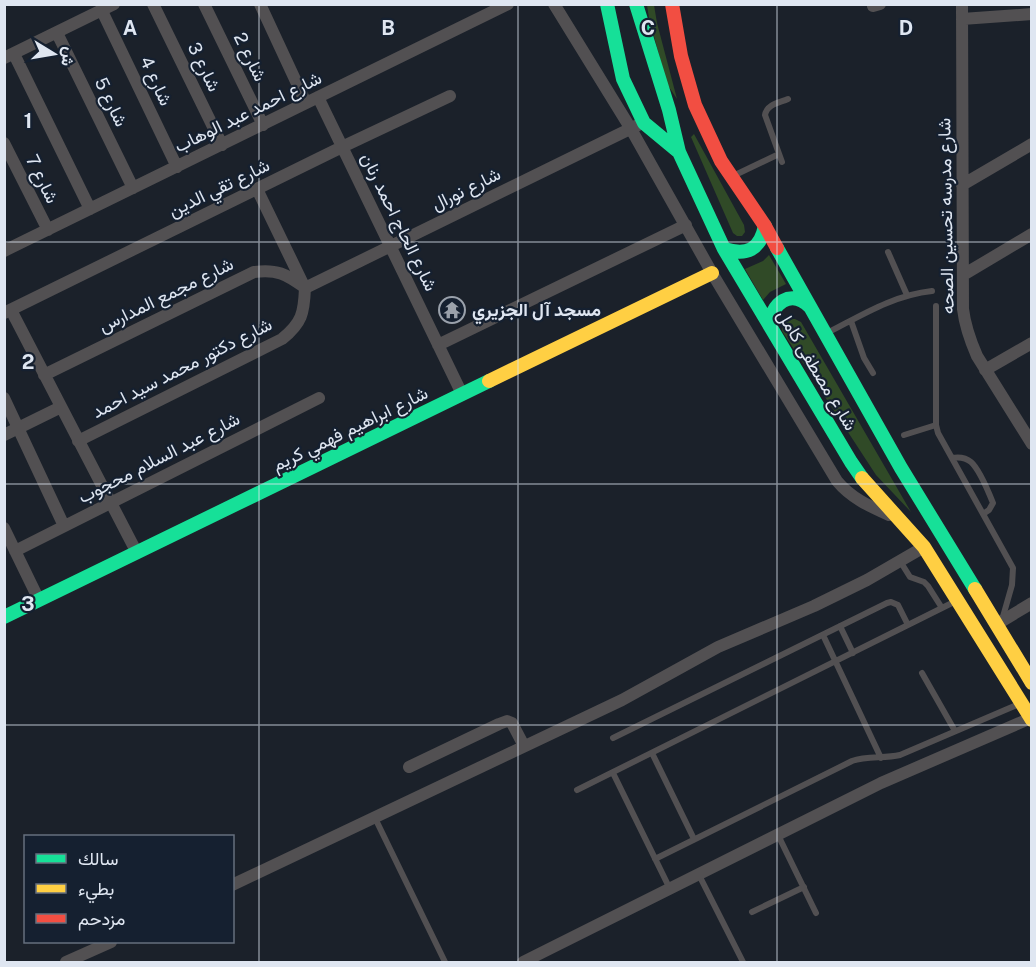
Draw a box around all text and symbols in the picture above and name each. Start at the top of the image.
text: A [123,16,137,40]
text: B [381,16,395,40]
text: C [641,16,655,40]
text: D [899,16,913,40]
north arrow [24,24,84,84]
street label: شارع 2 [228,29,271,85]
street label: شارع 3 [182,39,225,96]
text: ش [57,46,79,68]
street label: شارع 4 [134,53,177,110]
street label: شارع احمد عبد الوهاب [171,67,326,158]
street label: شارع 5 [89,74,132,131]
text: 1 [24,109,32,133]
street label: شارع مدرسه تحسين الصحه [933,118,960,314]
street label: شارع الحاج احمد رنان [355,149,442,295]
street label: شارع 7 [20,151,63,207]
street label: شارع تقي الدين [165,154,275,226]
street label: شارع نورال [428,163,505,216]
street label: شارع مجمع المدارس [95,253,238,338]
temple icon: مسجد آل الجزيري [437,295,467,325]
place label: مسجد آل الجزيري [472,299,601,325]
street label: شارع مصطفى كامل [771,306,862,435]
street label: شارع دكتور محمد سيد احمد [88,313,276,424]
text: 2 [22,350,34,374]
street label: شارع ابراهيم فهمي كريم [269,382,433,480]
street label: شارع عبد السلام محجوب [74,408,244,509]
text: 3 [21,592,35,616]
legend [24,835,234,943]
text: سالك [78,848,118,869]
text: بطيء [78,878,114,904]
text: مزدحم [78,908,125,931]

